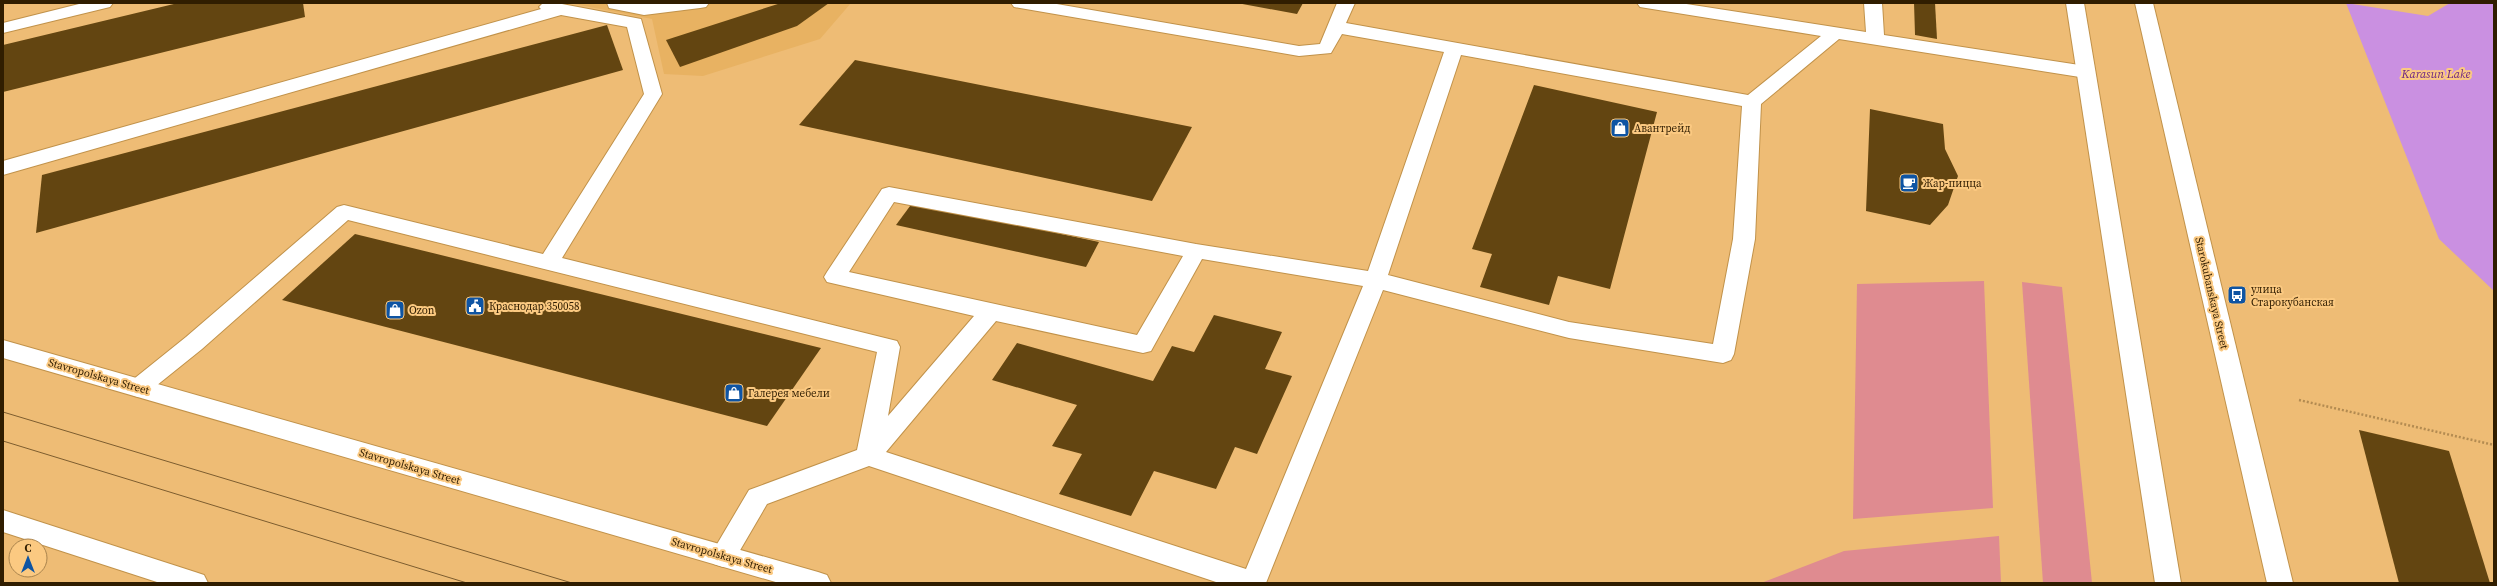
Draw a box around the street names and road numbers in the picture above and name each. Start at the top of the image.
street label: Starokubanskaya Street [2191,236,2232,351]
street label: Stavropolskaya Street [47,355,151,398]
street label: Stavropolskaya Street [358,445,462,488]
street label: Stavropolskaya Street [670,534,774,577]

